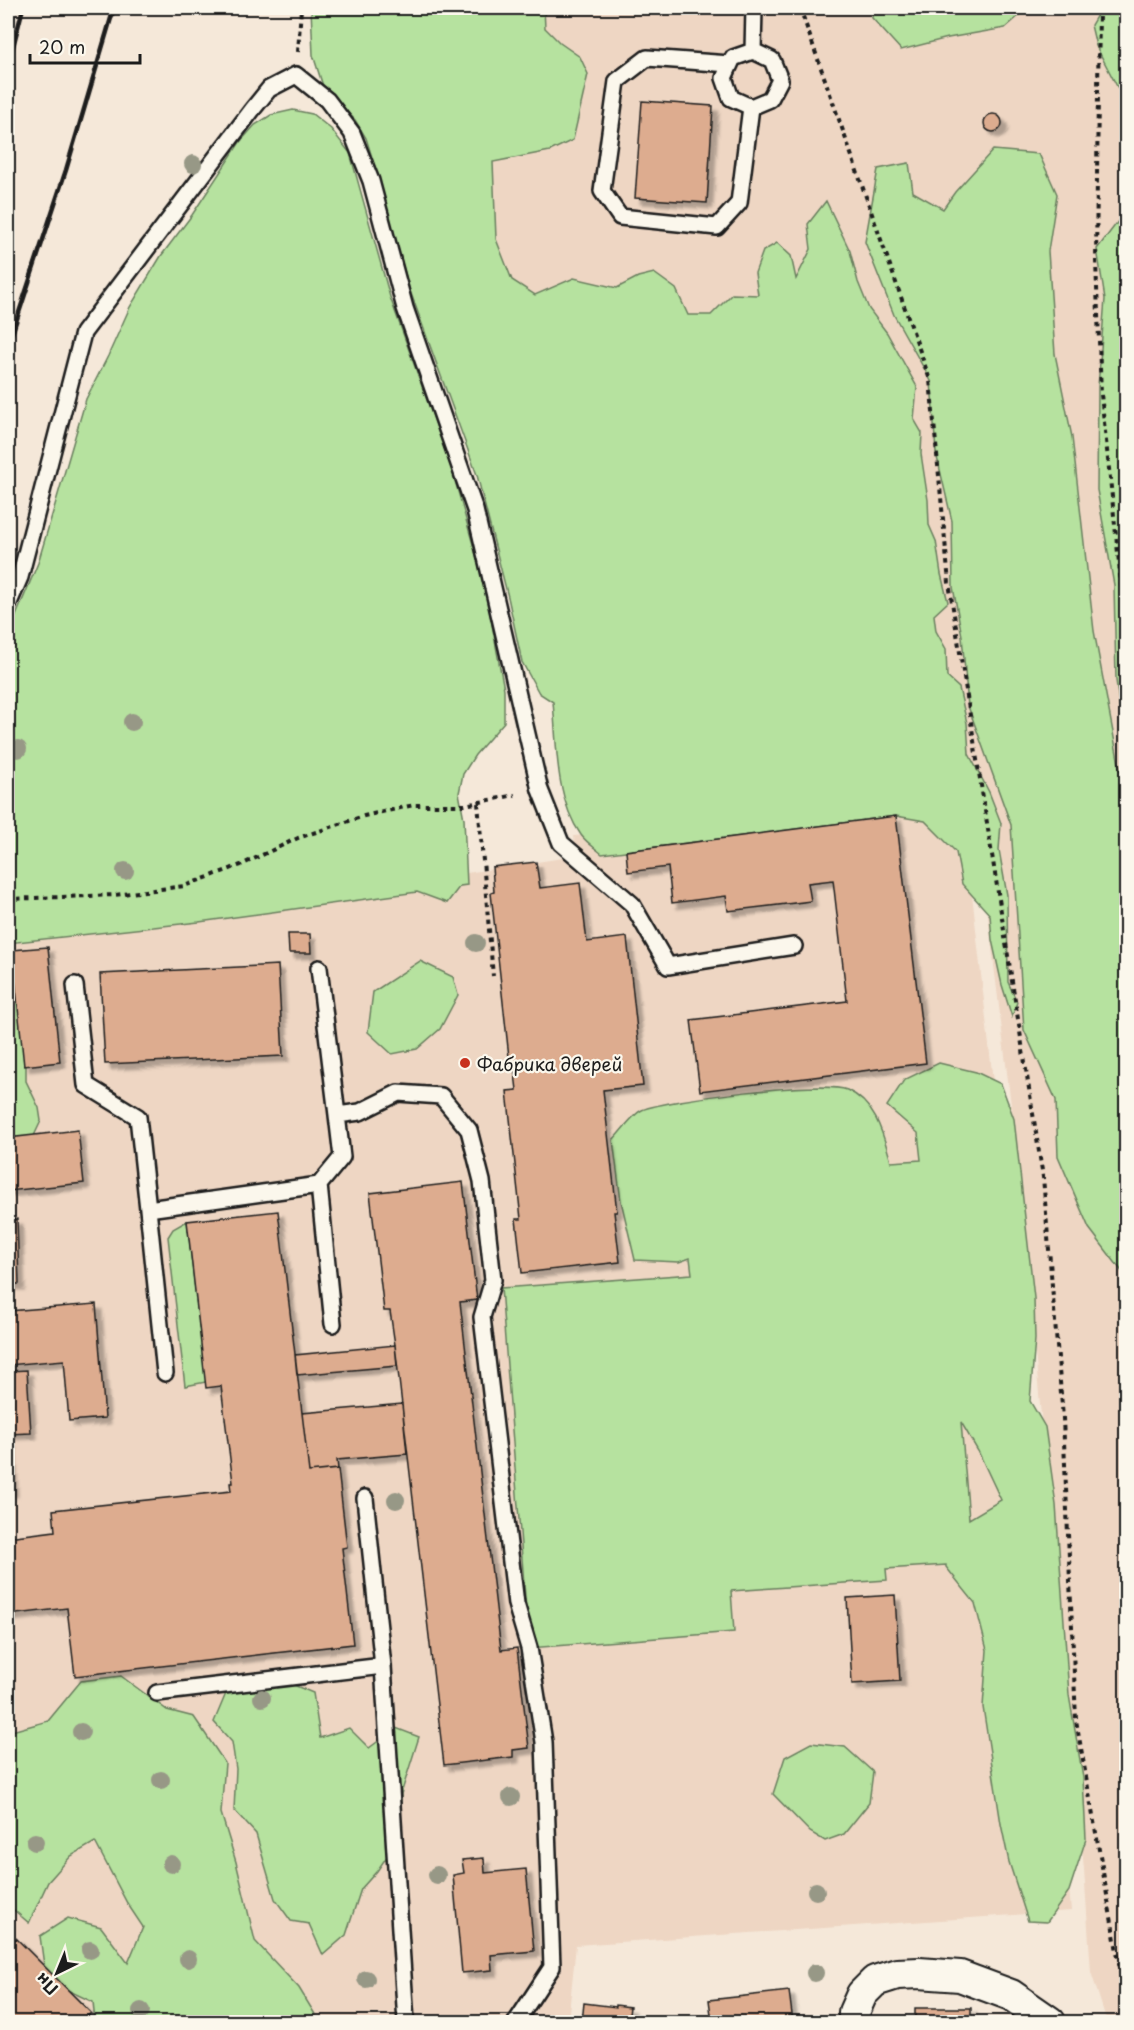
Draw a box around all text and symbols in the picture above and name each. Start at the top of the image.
scale bar [30,27,140,65]
text: 20 m [39,33,85,60]
place label: Фабрика дверей [477,1050,622,1077]
marker: Фабрика дверей [458,1056,472,1070]
north arrow [27,1943,87,2003]
text: Пн [29,1968,63,2001]

